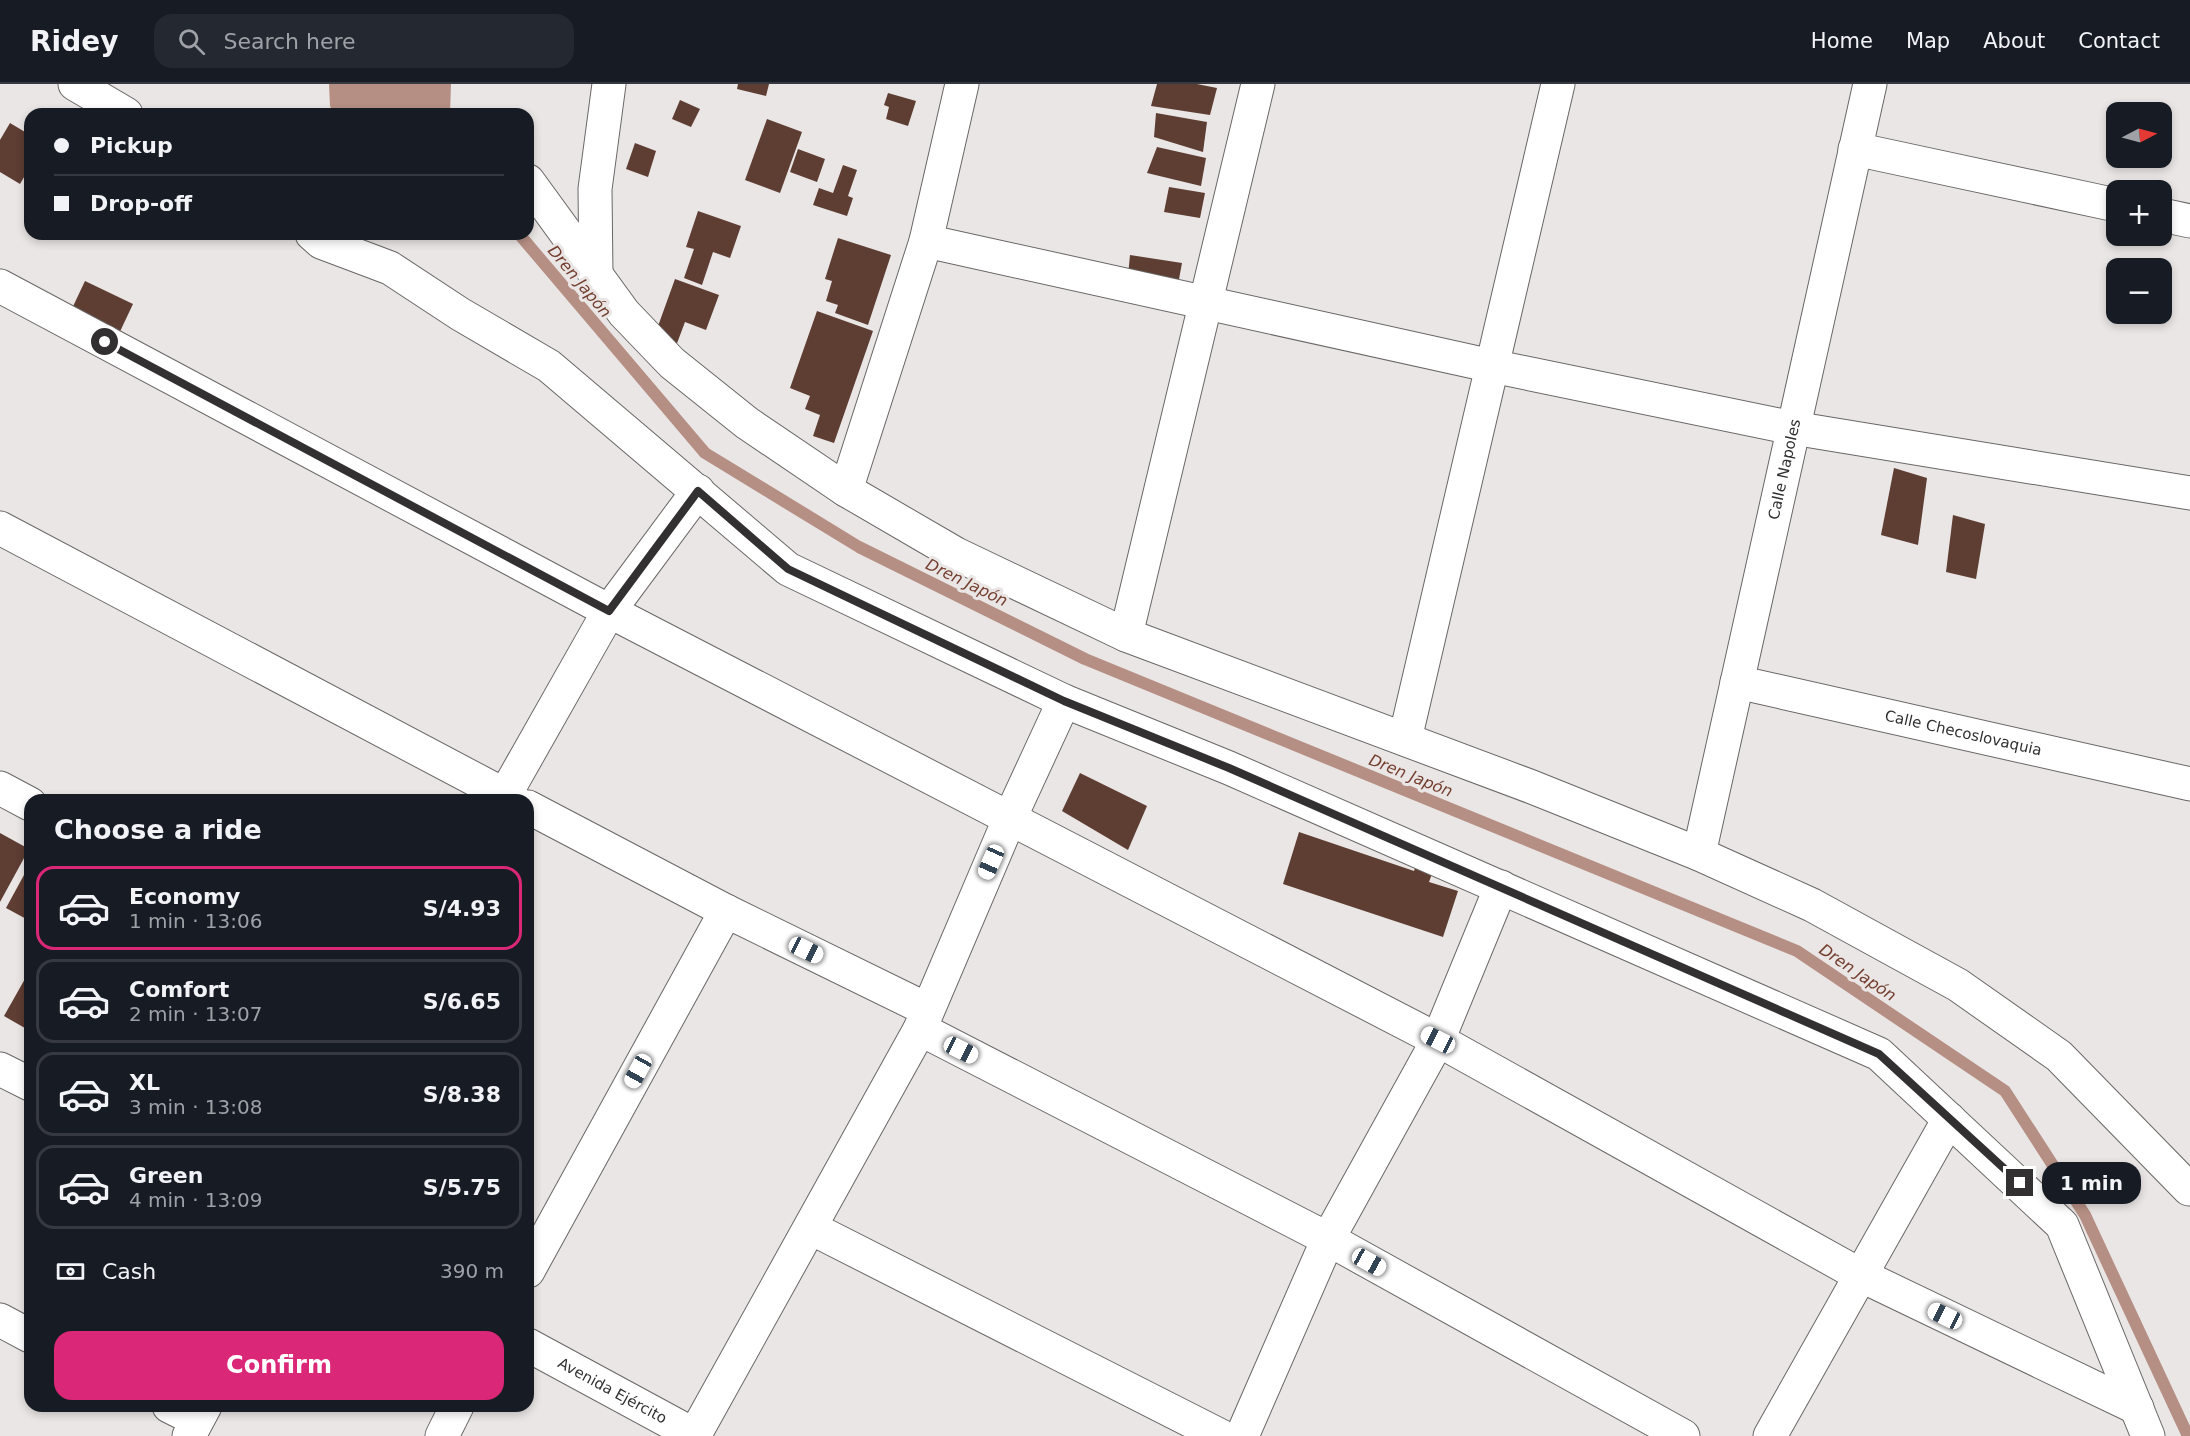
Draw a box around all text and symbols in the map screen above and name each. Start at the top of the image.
search box [154,14,574,68]
text: Ridey [30,25,118,58]
icon: search [175,25,208,58]
text: Search here [223,29,356,54]
text: Home [1811,29,1873,53]
text: Map [1906,29,1950,53]
text: About [1983,29,2045,53]
text: Contact [2078,29,2160,53]
north arrow [2106,102,2172,168]
map controls [2106,102,2172,324]
text: Pickup [90,133,173,158]
button: + [2106,180,2172,246]
text: Drop-off [90,191,192,216]
water label: Dren Japón [544,241,615,321]
button: − [2106,258,2172,324]
route start [91,328,118,355]
street label: Calle Napoles [1765,417,1804,521]
water label: Dren Japón [923,554,1011,610]
street label: Calle Checoslovaquia [1883,707,2044,759]
water label: Dren Japón [1366,750,1455,801]
text: Choose a ride [54,814,262,845]
car [975,842,1007,882]
icon: car [57,881,111,935]
text: Economy [129,884,240,909]
text: S/4.93 [423,896,501,921]
text: 1 min · 13:06 [129,909,263,933]
car [786,934,826,966]
water label: Dren Japón [1816,940,1900,1005]
icon: car [57,974,111,1028]
text: Comfort [129,977,229,1002]
text: S/6.65 [423,989,501,1014]
text: 2 min · 13:07 [129,1002,263,1026]
car [1418,1024,1458,1056]
car [941,1034,981,1066]
car [621,1051,655,1091]
icon: car [57,1067,111,1121]
text: XL [129,1070,160,1095]
text: S/8.38 [423,1082,501,1107]
text: 3 min · 13:08 [129,1095,263,1119]
icon: car [57,1160,111,1214]
callout: 1 min [2041,1162,2140,1204]
text: Green [129,1163,203,1188]
route end [2006,1169,2033,1196]
text: 1 min [2060,1171,2123,1195]
text: S/5.75 [423,1175,501,1200]
text: 4 min · 13:09 [129,1188,263,1212]
car [1349,1245,1389,1279]
icon: cash [54,1255,87,1288]
text: Cash [102,1259,156,1284]
text: 390 m [440,1259,504,1283]
car [1925,1300,1965,1332]
button: Confirm [54,1331,504,1400]
street label: Avenida Ejército [555,1354,670,1427]

